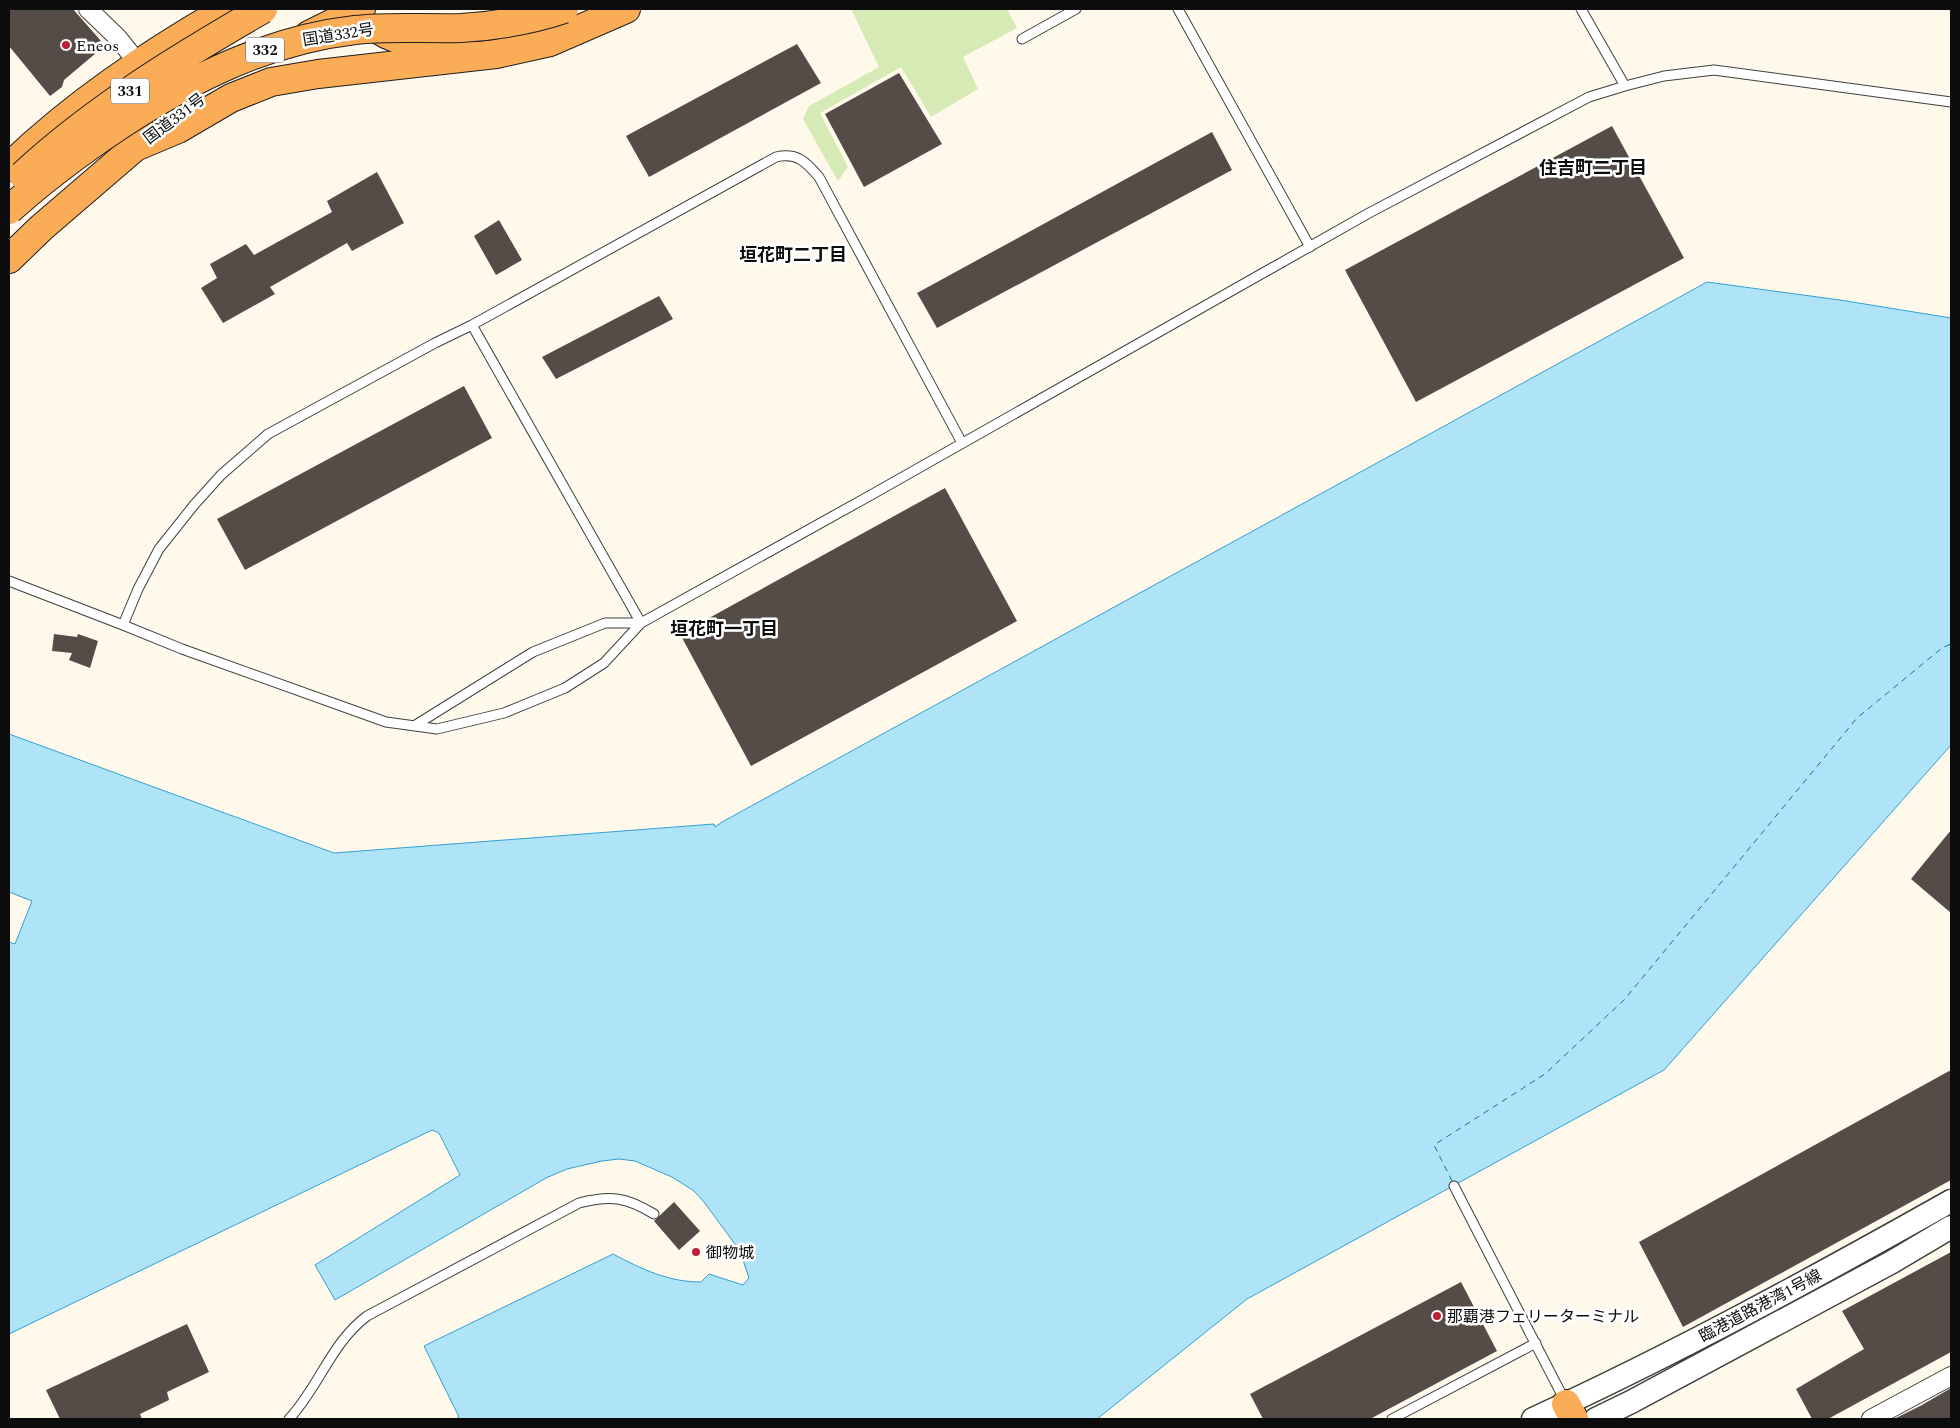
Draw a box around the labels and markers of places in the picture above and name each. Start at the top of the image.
place label: Eneos [76,34,119,58]
marker: Eneos [60,39,72,51]
place label: 御物城 [706,1241,754,1265]
marker: 御物城 [690,1246,702,1258]
place label: 那覇港フェリーターミナル [1447,1305,1639,1329]
marker: 那覇港フェリーターミナル [1431,1310,1443,1322]

